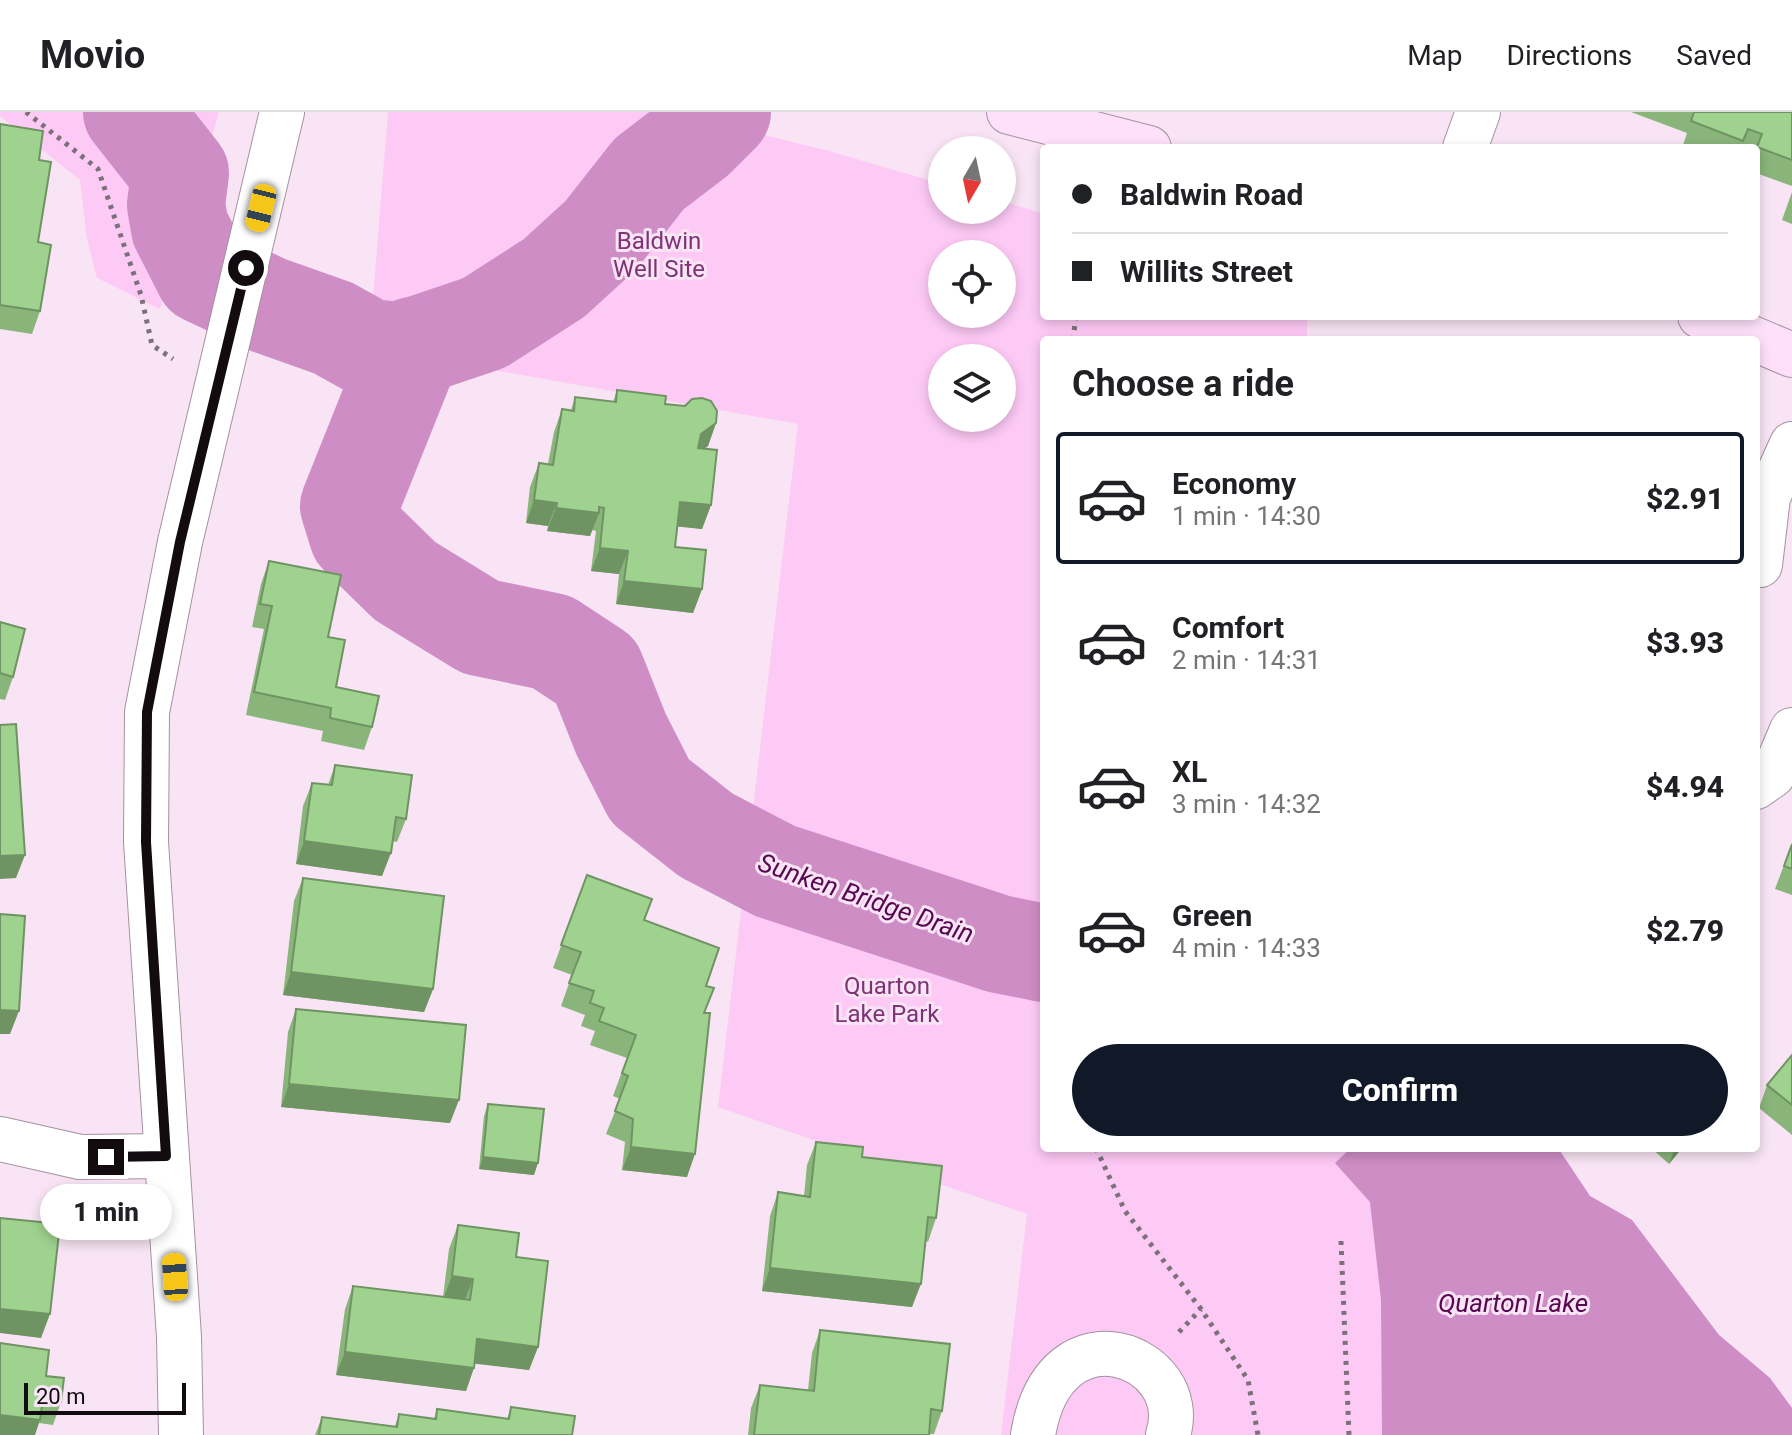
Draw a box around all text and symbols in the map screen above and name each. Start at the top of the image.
text: Movio [40,33,145,77]
text: Map [1407,39,1463,72]
text: Directions [1507,39,1632,72]
text: Saved [1676,39,1752,72]
north arrow [928,136,1016,224]
map controls [928,136,1016,432]
text: Baldwin Road [1120,177,1303,212]
car [244,182,278,234]
park label: Baldwin Well Site [613,227,705,283]
button: locate [928,240,1016,328]
route start [228,250,264,286]
text: Willits Street [1120,254,1293,289]
button: layers [928,344,1016,432]
text: Choose a ride [1072,363,1294,405]
icon: car [1076,462,1148,534]
text: Economy [1172,466,1296,501]
text: $2.91 [1646,481,1724,516]
text: 1 min · 14:30 [1172,501,1321,531]
icon: car [1076,606,1148,678]
text: Comfort [1172,610,1284,645]
text: $3.93 [1646,625,1724,660]
text: 2 min · 14:31 [1172,645,1321,675]
icon: car [1076,750,1148,822]
text: XL [1172,754,1207,789]
text: $4.94 [1646,769,1724,804]
text: 3 min · 14:32 [1172,789,1321,819]
water label: Sunken Bridge Drain [754,847,978,949]
icon: car [1076,894,1148,966]
text: Green [1172,898,1252,933]
text: $2.79 [1646,913,1724,948]
text: 4 min · 14:33 [1172,933,1321,963]
park label: Quarton Lake Park [835,972,940,1028]
button: Confirm [1072,1044,1728,1136]
route end [88,1139,124,1175]
callout: 1 min [40,1185,172,1241]
text: 1 min [73,1197,139,1227]
car [161,1252,189,1302]
water label: Quarton Lake [1438,1288,1588,1318]
scale bar [24,1379,186,1415]
text: 20 m [36,1384,85,1409]

